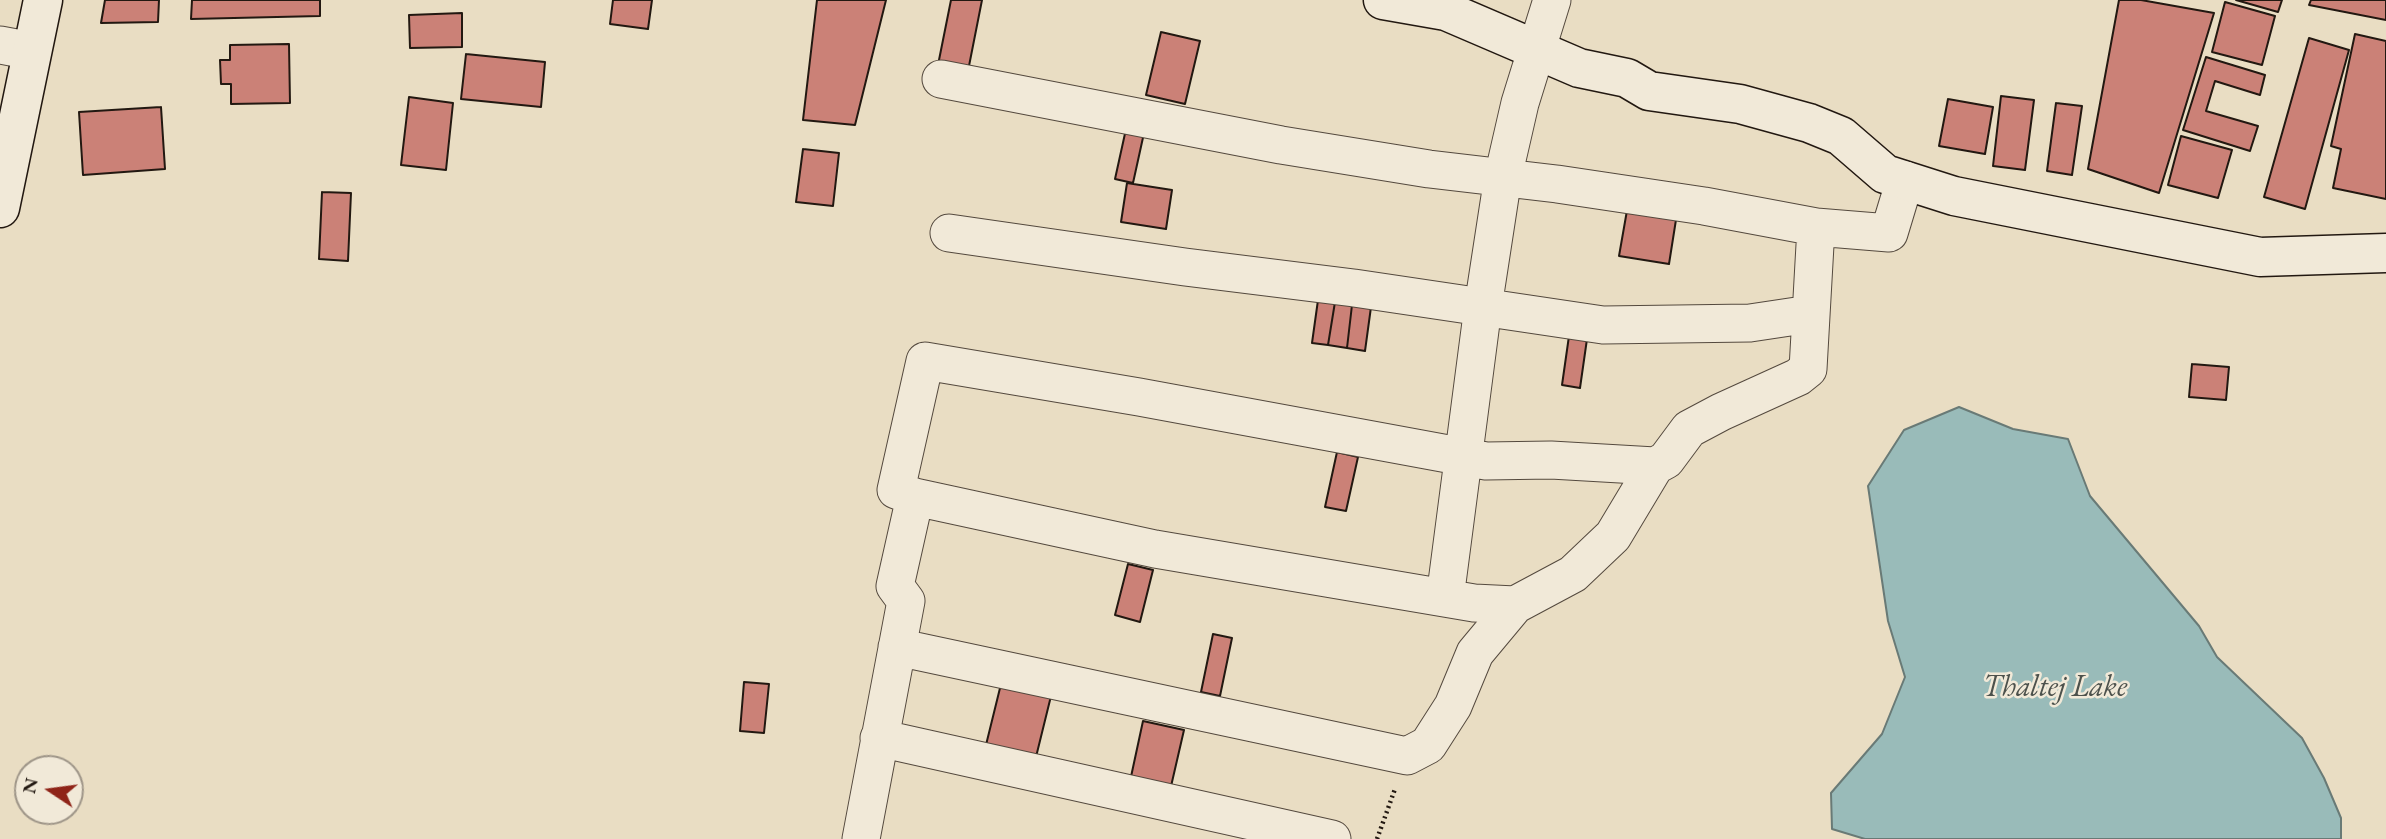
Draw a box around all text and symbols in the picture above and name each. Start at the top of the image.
water label: Thaltej Lake [1983,670,2127,706]
north arrow [14,755,84,825]
text: N [16,775,44,796]

